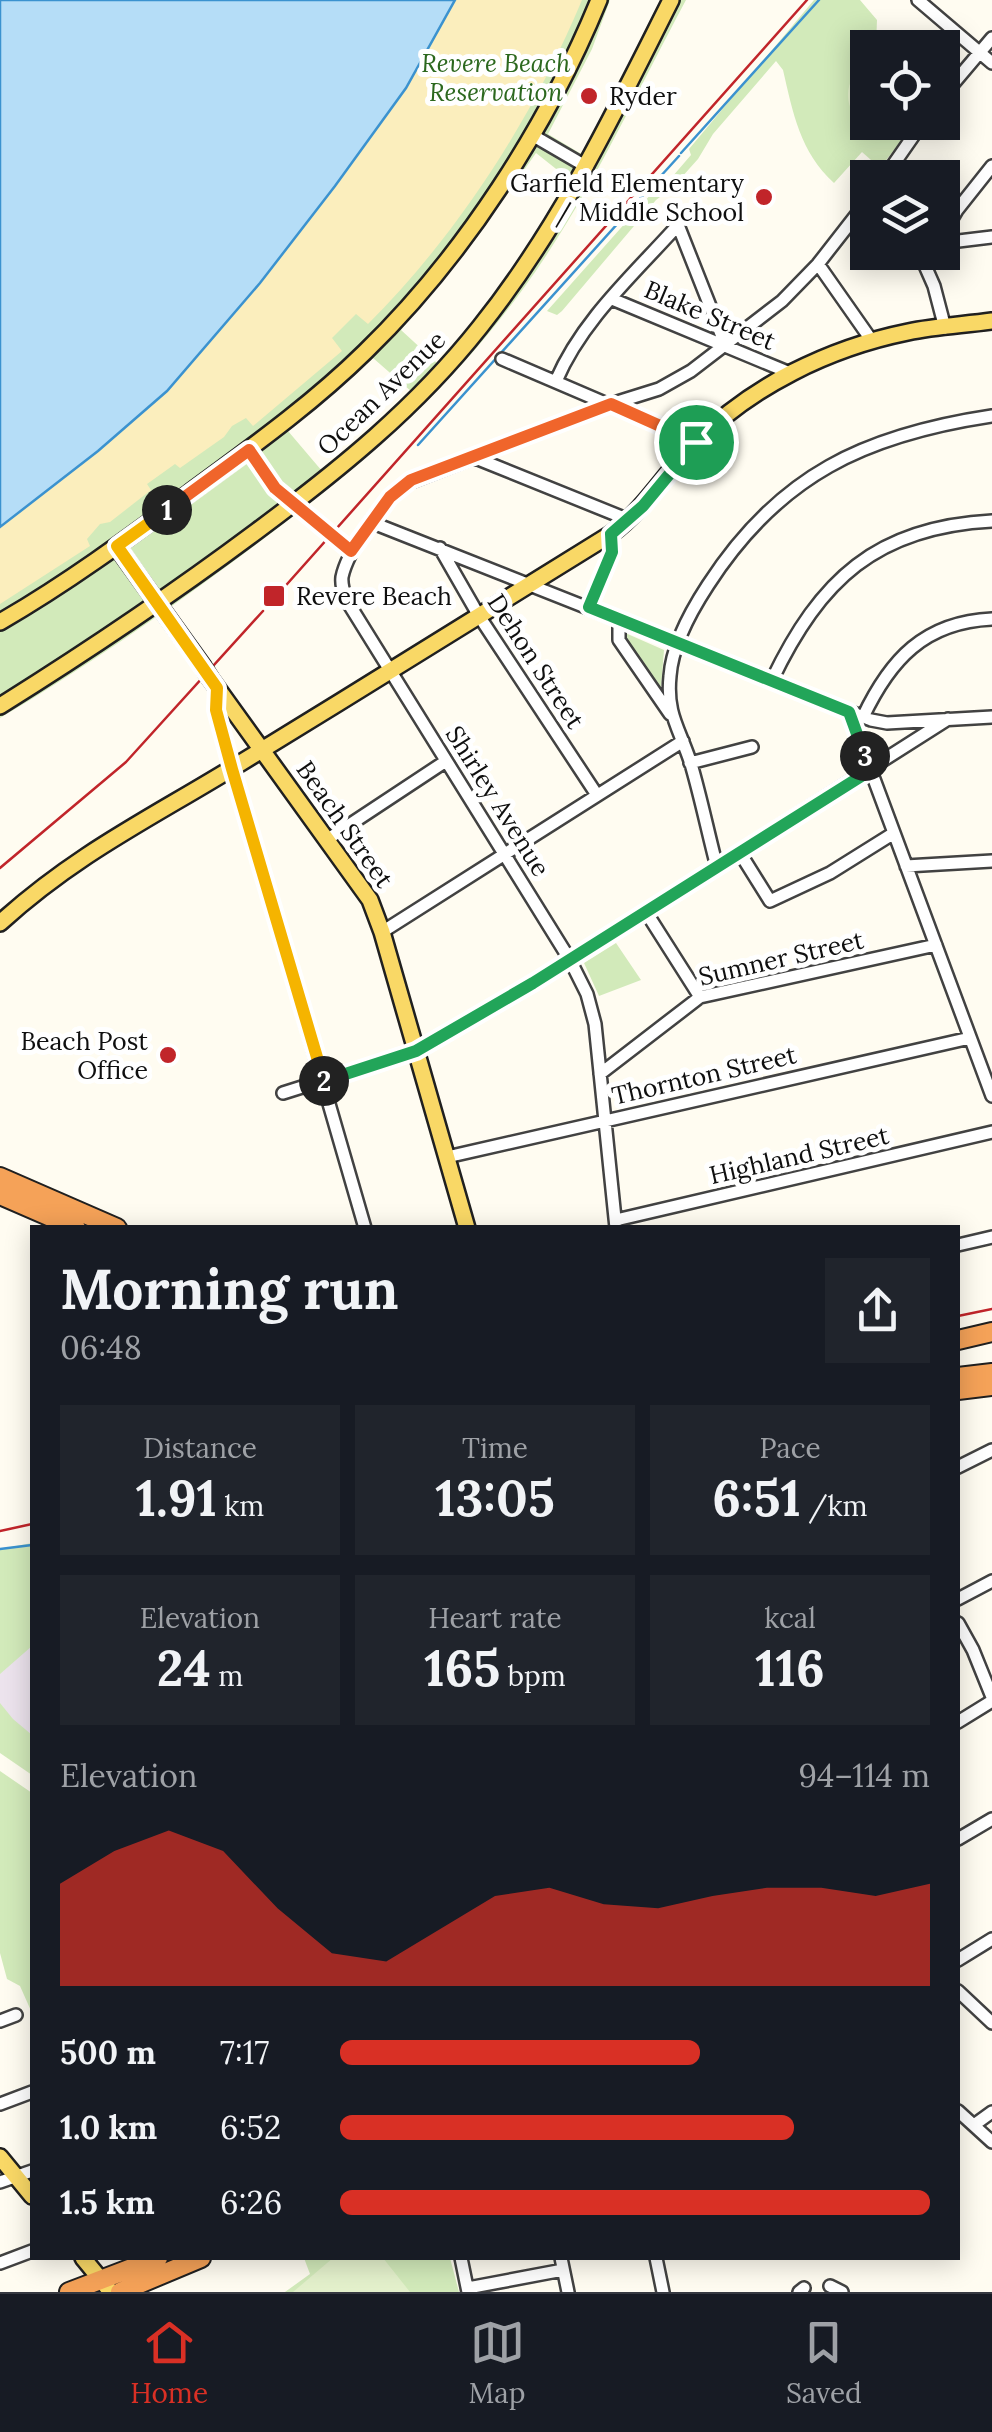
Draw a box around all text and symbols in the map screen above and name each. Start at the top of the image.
map controls [850,30,960,270]
button: locate [850,30,960,140]
park label: Revere Beach Reservation [421,47,571,108]
place label: Ryder [609,80,677,112]
marker: Ryder [578,85,600,107]
button: layers [850,160,960,270]
place label: Garfield Elementary / Middle School [510,167,745,228]
marker: Garfield Elementary / Middle School [753,186,775,208]
street label: Blake Street [640,273,781,357]
street label: Ocean Avenue [310,324,452,462]
pin [654,400,739,485]
icon: arrive [669,415,724,470]
pin: 1 [142,485,192,535]
text: 1 [161,492,173,528]
place label: Revere Beach [296,580,452,612]
marker: Revere Beach [261,583,287,609]
street label: Dehon Street [481,588,592,735]
street label: Shirley Avenue [439,720,557,882]
pin: 3 [840,731,890,781]
text: 3 [857,738,873,774]
street label: Beach Street [290,754,401,894]
street label: Sumner Street [695,923,867,993]
place label: Beach Post Office [20,1025,148,1086]
street label: Thornton Street [609,1038,800,1112]
marker: Beach Post Office [157,1044,179,1066]
pin: 2 [299,1056,349,1106]
text: 2 [317,1063,331,1099]
street label: Highland Street [706,1119,892,1191]
text: Morning run [60,1254,398,1324]
button: share [825,1258,930,1363]
text: 06:48 [60,1327,142,1368]
text: Distance [143,1430,257,1466]
text: Time [462,1430,528,1466]
text: Pace [759,1430,821,1466]
text: 1.91 [136,1466,217,1530]
text: 13:05 [435,1466,555,1530]
text: 6:51 [712,1466,801,1530]
text: km [217,1488,264,1524]
text: /km [801,1488,868,1524]
text: Elevation [140,1600,260,1636]
text: Heart rate [428,1600,562,1636]
text: kcal [764,1600,816,1636]
text: 24 [157,1636,211,1700]
text: 165 [424,1636,500,1700]
text: 116 [755,1636,825,1700]
text: m [211,1658,243,1694]
text: bpm [500,1658,566,1694]
text: Elevation [60,1755,197,1796]
text: 94–114 m [798,1755,930,1796]
text: 500 m [60,2032,156,2073]
text: 7:17 [220,2032,269,2073]
text: 1.0 km [60,2107,157,2148]
text: 6:52 [220,2107,281,2148]
text: 1.5 km [60,2182,155,2223]
text: 6:26 [220,2182,282,2223]
tab: Home [130,2315,208,2411]
tab: Map [469,2315,525,2411]
tab: Saved [786,2315,862,2411]

